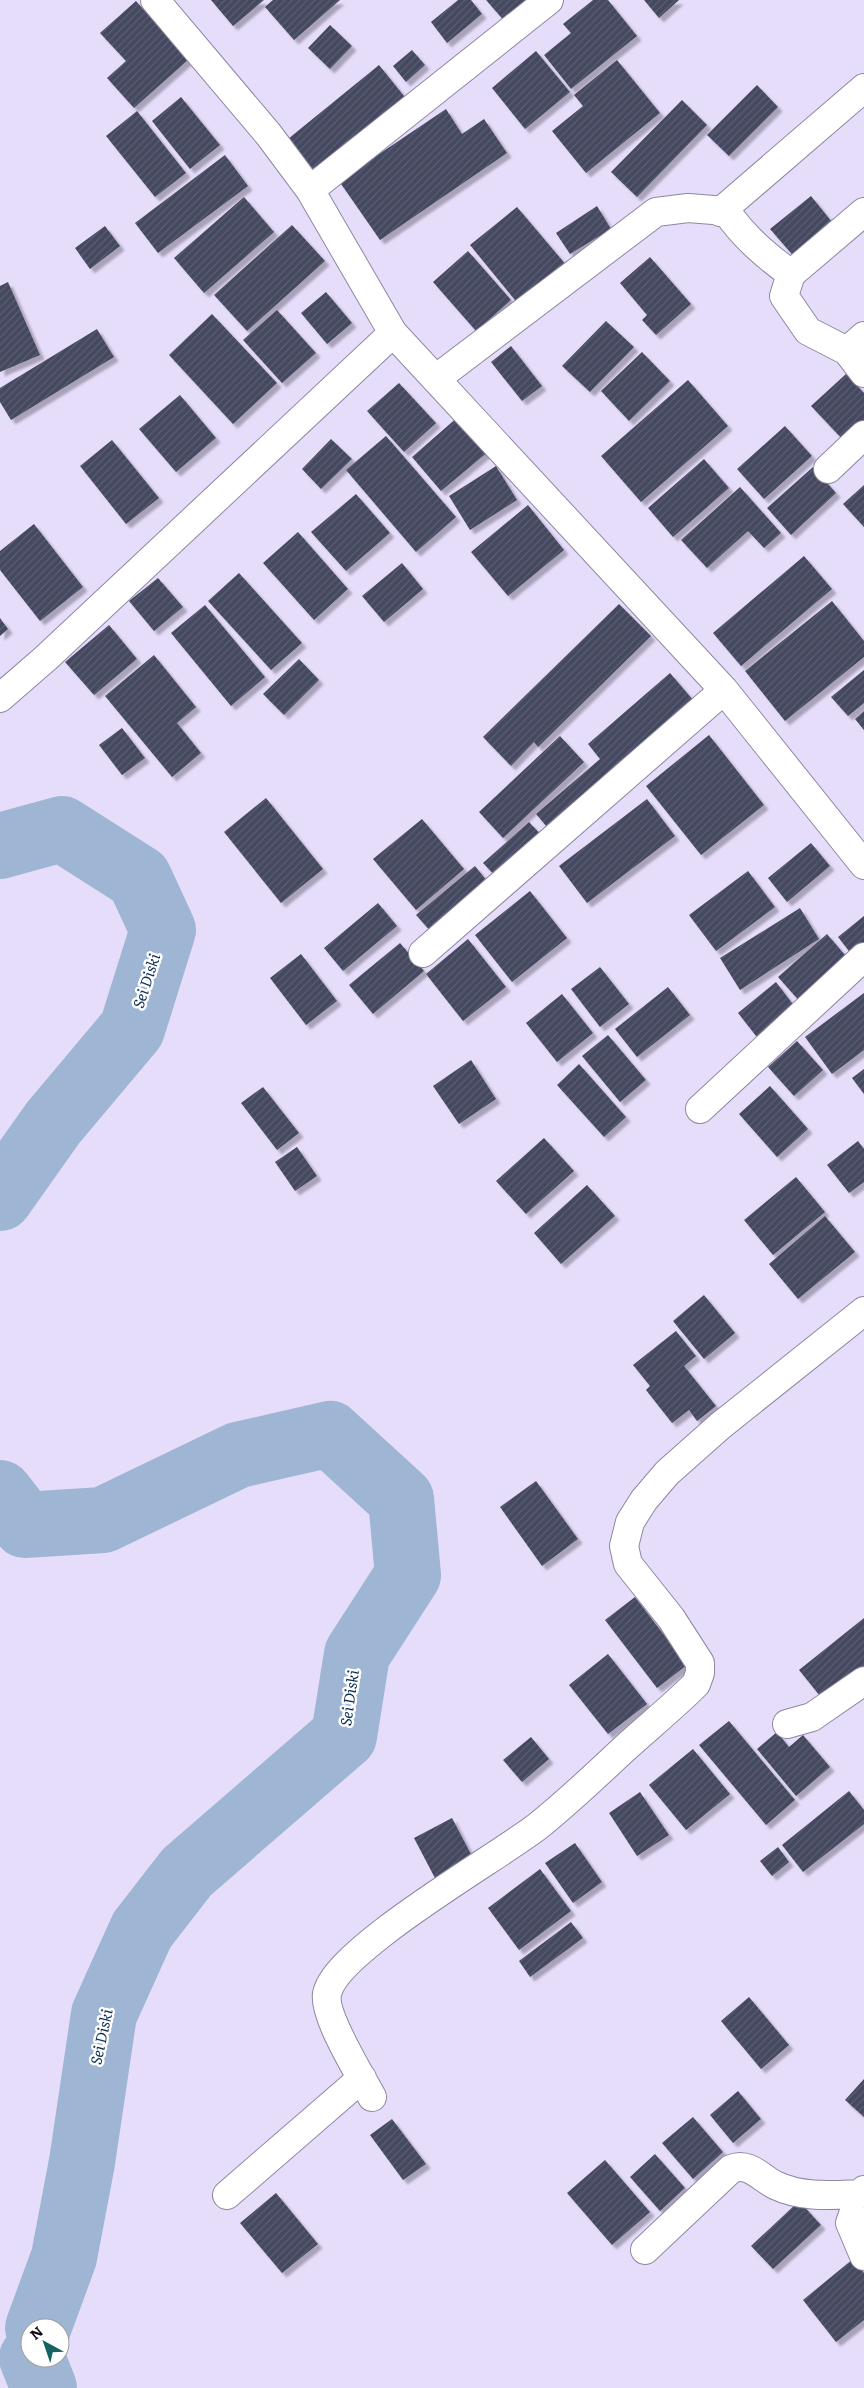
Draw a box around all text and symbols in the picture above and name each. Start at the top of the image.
water label: Sei Diski [126,950,165,1011]
water label: Sei Diski [333,1668,364,1727]
water label: Sei Diski [83,2006,118,2067]
north arrow [20,2318,70,2368]
text: N [25,2321,47,2344]

